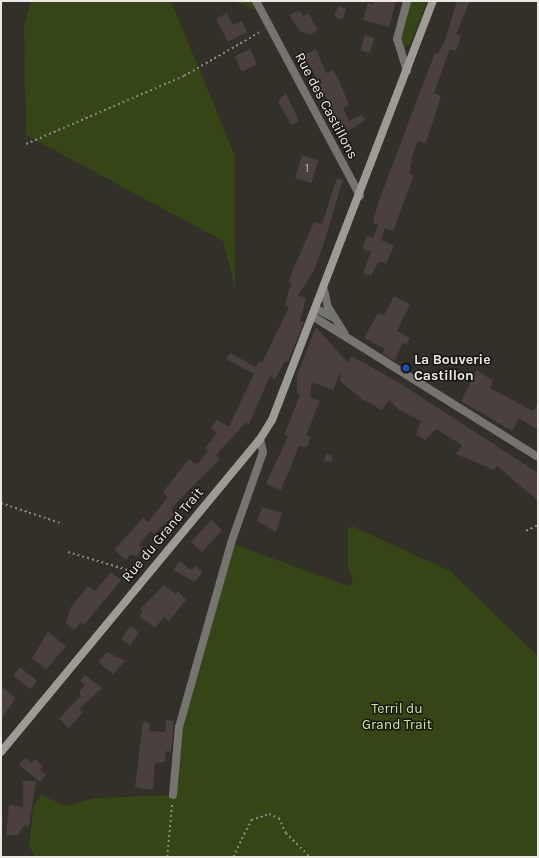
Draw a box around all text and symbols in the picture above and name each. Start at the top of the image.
street label: Rue des Castillons [291,50,361,162]
house number: 1 [305,162,309,176]
place label: La Bouverie Castillon [414,352,491,384]
marker: La Bouverie Castillon [401,363,411,373]
street label: Rue du Grand Trait [119,485,207,585]
park label: Terril du Grand Trait [362,701,432,734]

